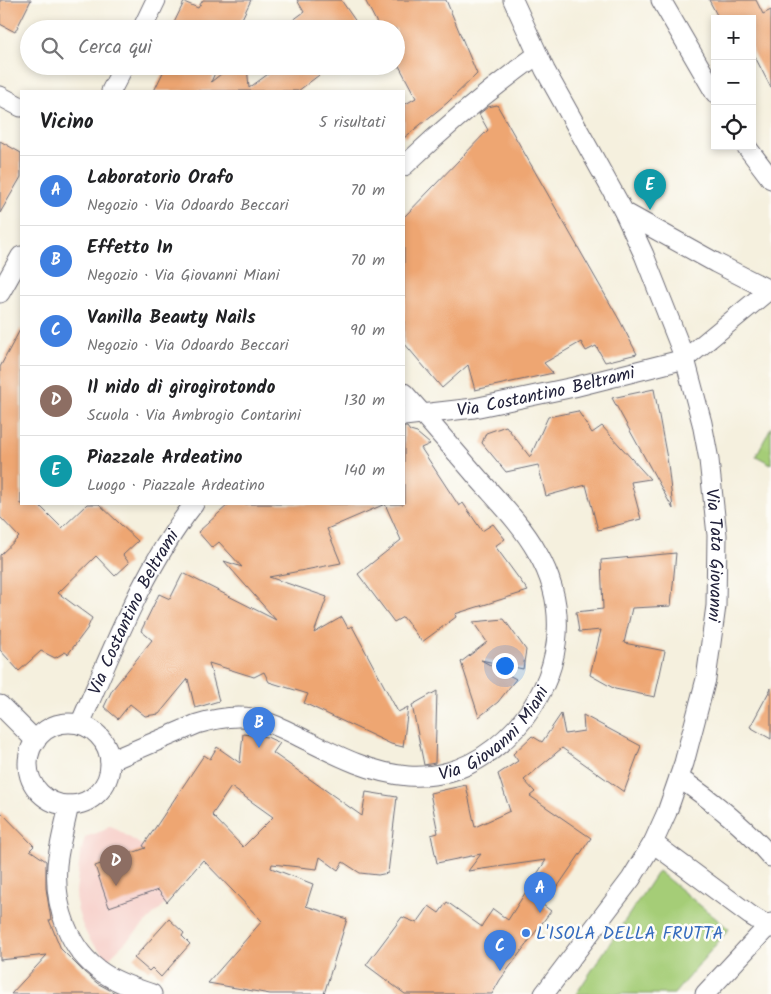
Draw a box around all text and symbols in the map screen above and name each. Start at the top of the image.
map controls [711,15,756,150]
button: + [711,15,756,60]
search box [20,20,405,75]
text: Cerca qui [78,33,152,63]
icon: search [38,34,66,62]
button: − [711,60,756,105]
button: locate [711,105,756,150]
text: Vicino [40,106,94,139]
text: 5 risultati [319,110,385,135]
text: Laboratorio Orafo [87,163,233,193]
pin: E [634,169,666,210]
text: A [51,178,61,203]
text: 70 m [350,178,385,203]
text: Negozio · Via Odoardo Beccari [87,193,289,218]
text: Effetto In [87,233,173,263]
text: B [51,248,61,273]
text: 70 m [350,248,385,273]
text: Negozio · Via Giovanni Miani [87,263,279,288]
text: Vanilla Beauty Nails [87,303,256,333]
text: C [51,318,61,343]
text: 90 m [350,318,385,343]
text: Negozio · Via Odoardo Beccari [87,333,289,358]
street label: Via Costantino Beltrami [455,359,639,426]
text: Il nido di girogirotondo [87,373,275,403]
text: D [51,388,61,413]
text: 130 m [344,388,385,413]
text: Scuola · Via Ambrogio Contarini [87,403,301,428]
text: Piazzale Ardeatino [87,443,242,473]
text: E [52,458,60,483]
text: 140 m [344,458,385,483]
text: Luogo · Piazzale Ardeatino [87,473,265,498]
street label: Via Tata Giovanni [696,487,730,624]
street label: Via Costantino Beltrami [81,524,188,700]
your location [492,653,518,679]
street label: Via Giovanni Miani [436,681,558,790]
pin: B [243,707,275,748]
pin: D [100,845,132,886]
pin: A [524,872,556,913]
place label: L'ISOLA DELLA FRUTTA [536,920,724,949]
marker: L'ISOLA DELLA FRUTTA [520,927,532,939]
pin: C [484,930,516,971]

